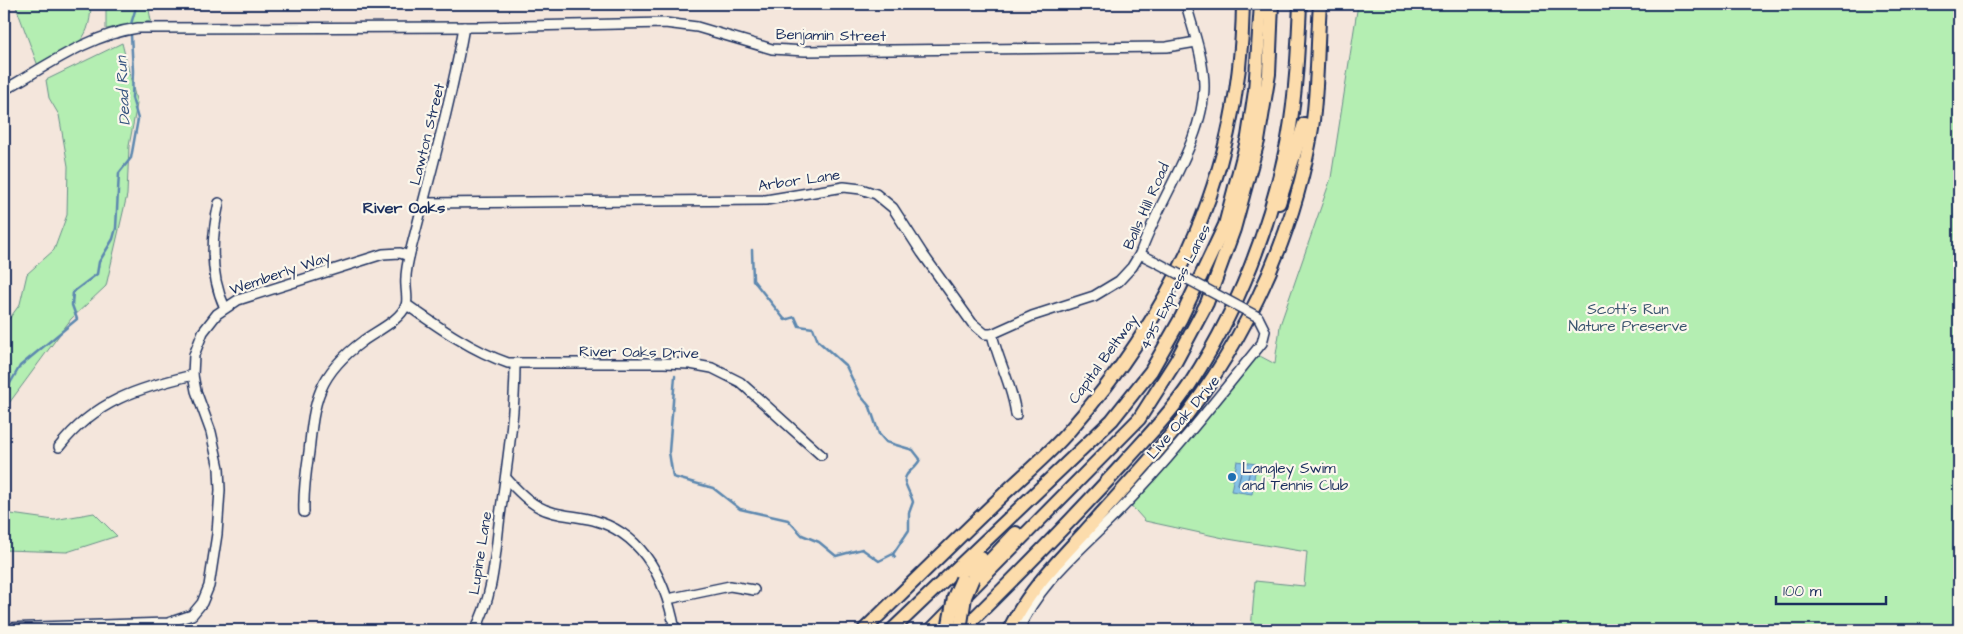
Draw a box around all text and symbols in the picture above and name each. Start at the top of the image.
street label: Benjamin Street [776,24,886,47]
water label: Dead Run [110,54,136,126]
street label: Lawton Street [405,81,450,187]
street label: Balls Hill Road [1118,159,1175,253]
street label: Arbor Lane [757,164,841,197]
district label: River Oaks [363,197,445,219]
street label: 495 Express Lanes [1135,220,1216,354]
street label: Wemberly Way [227,246,334,301]
park label: Scott's Run Nature Preserve [1569,299,1687,337]
street label: Capital Beltway [1064,310,1144,409]
street label: River Oaks Drive [579,341,699,364]
street label: Live Oak Drive [1142,371,1225,464]
place label: Langley Swim and Tennis Club [1242,458,1349,496]
marker: Langley Swim and Tennis Club [1226,471,1238,483]
street label: Lupine Lane [464,510,497,596]
scale bar [1776,574,1886,606]
text: 100 m [1783,581,1822,602]

